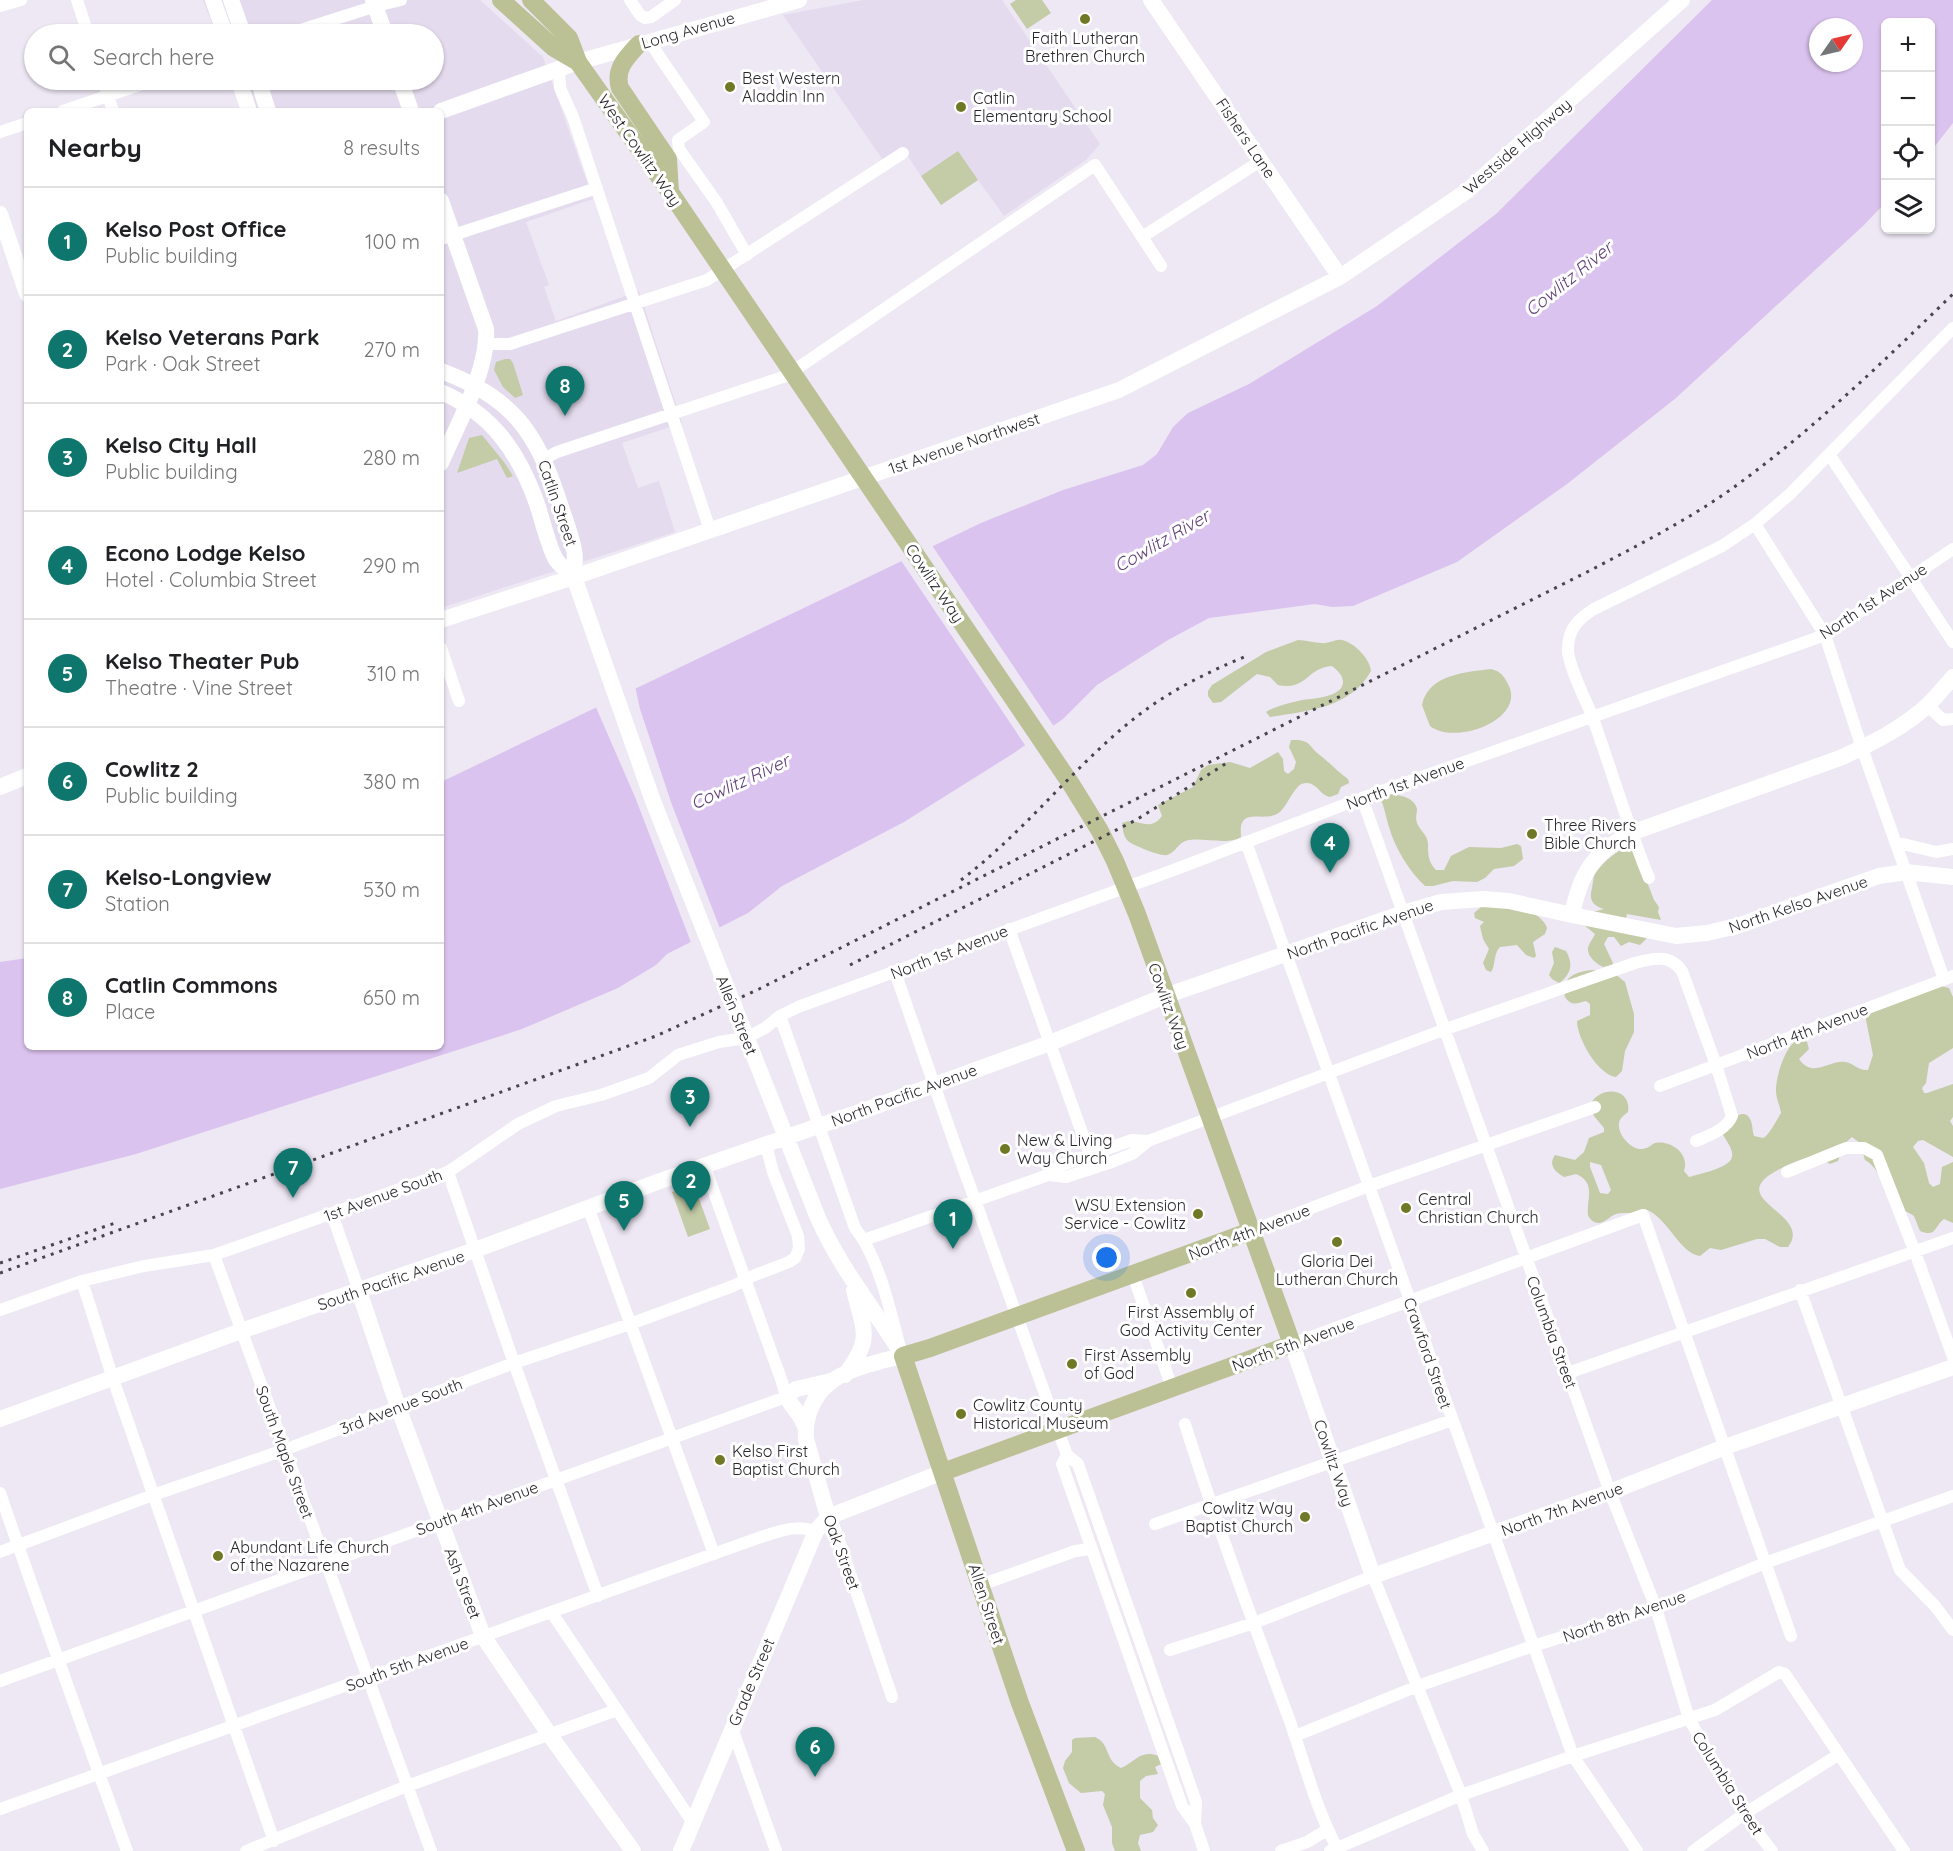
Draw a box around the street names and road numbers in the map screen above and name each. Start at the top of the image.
street label: Long Avenue [639,7,737,53]
street label: West Cowlitz Way [594,90,686,210]
street label: Fishers Lane [1212,94,1280,182]
street label: Westside Highway [1459,94,1575,198]
street label: 1st Avenue Northwest [886,408,1042,478]
street label: Catlin Street [534,457,582,549]
street label: Cowlitz Way [901,540,969,626]
street label: North 1st Avenue [1815,559,1931,643]
street label: North 1st Avenue [1343,752,1467,814]
street label: North Kelso Avenue [1726,871,1870,937]
street label: North Pacific Avenue [1284,895,1436,963]
street label: North 1st Avenue [887,920,1011,984]
street label: Cowlitz Way [1144,960,1194,1052]
street label: Allen Street [712,972,762,1058]
street label: North 4th Avenue [1743,999,1871,1063]
street label: North Pacific Avenue [828,1059,980,1131]
street label: 1st Avenue South [321,1164,445,1226]
street label: North 4th Avenue [1185,1200,1313,1264]
street label: South Pacific Avenue [315,1245,467,1315]
street label: Columbia Street [1522,1273,1582,1391]
street label: Crawford Street [1400,1295,1456,1411]
street label: North 5th Avenue [1229,1313,1357,1375]
street label: 3rd Avenue South [337,1373,465,1439]
street label: South Maple Street [252,1383,318,1521]
street label: Cowlitz Way [1310,1417,1358,1509]
street label: South 4th Avenue [413,1477,541,1539]
street label: North 7th Avenue [1498,1478,1626,1540]
street label: Oak Street [819,1512,865,1592]
street label: Ash Street [440,1544,486,1622]
street label: Allen Street [965,1561,1009,1647]
street label: North 8th Avenue [1560,1586,1688,1646]
street label: South 5th Avenue [343,1633,471,1695]
street label: Grade Street [724,1635,778,1729]
street label: Columbia Street [1688,1728,1768,1838]

